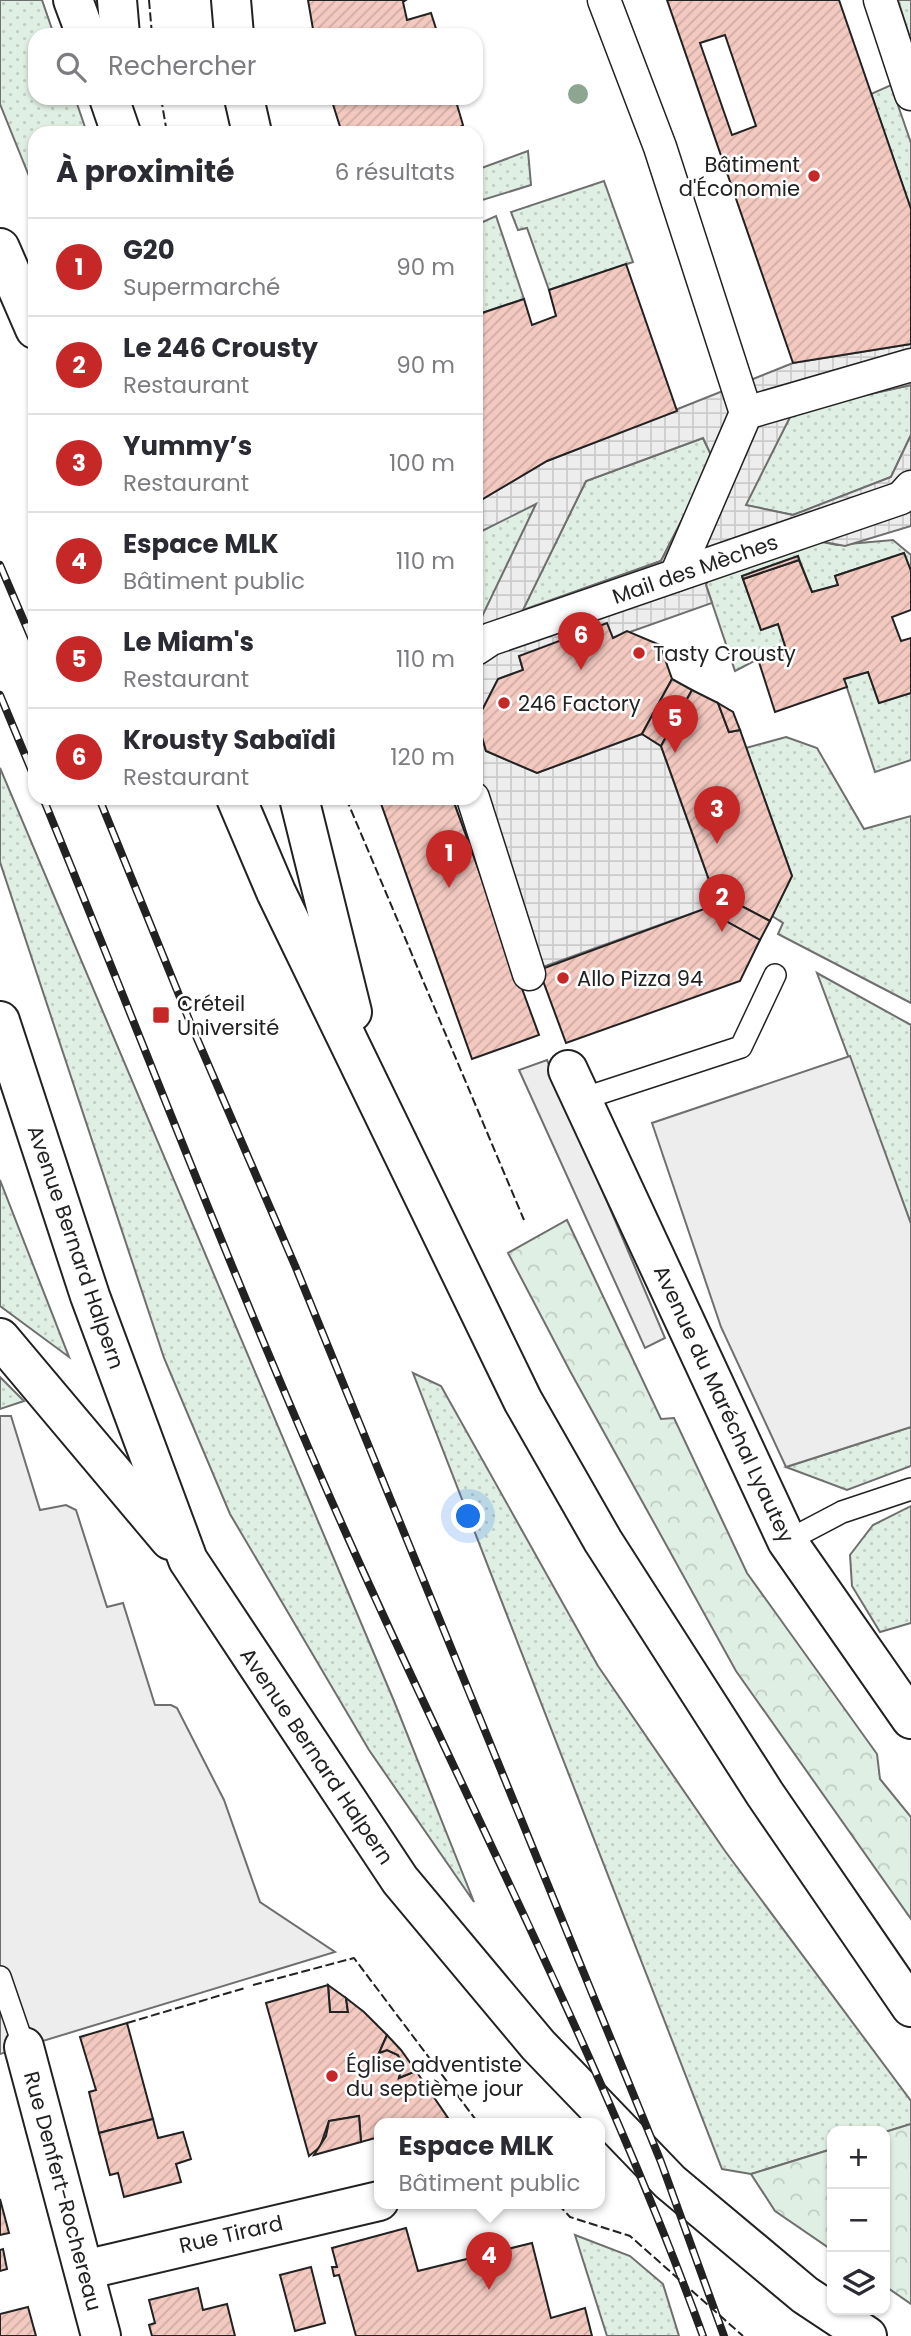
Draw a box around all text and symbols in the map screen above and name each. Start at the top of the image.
search box [28,28,483,105]
icon: search [52,48,90,86]
text: Rechercher [108,48,256,84]
text: À proximité [56,150,235,193]
place label: Bâtiment d'Économie [679,150,800,203]
text: 6 résultats [335,156,455,188]
marker: Bâtiment d'Économie [806,168,822,184]
text: G20 [123,232,175,268]
text: 1 [75,251,83,283]
text: 90 m [396,251,455,283]
text: Supermarché [123,271,280,303]
text: Le 246 Crousty [123,330,318,366]
text: 2 [72,349,86,381]
text: 90 m [396,349,455,381]
text: Restaurant [123,369,249,401]
text: Yummy’s [123,428,252,464]
text: 3 [72,447,86,479]
text: 100 m [389,447,455,479]
text: Restaurant [123,467,249,499]
text: Espace MLK [123,526,279,562]
street label: Mail des Mèches [608,527,782,611]
text: 4 [71,545,87,577]
text: 110 m [396,545,455,577]
text: Bâtiment public [123,565,305,597]
pin: 6 [558,612,604,670]
text: Le Miam's [123,624,254,660]
place label: Tasty Crousty [653,639,796,668]
text: 5 [72,643,86,675]
text: 110 m [396,643,455,675]
marker: Tasty Crousty [631,645,647,661]
text: Restaurant [123,663,249,695]
place label: 246 Factory [518,689,641,718]
marker: 246 Factory [496,695,512,711]
pin: 5 [652,695,698,753]
text: Krousty Sabaïdi [123,722,336,758]
text: 6 [72,741,86,773]
text: 120 m [390,741,455,773]
text: Restaurant [123,761,249,793]
pin: 3 [694,786,740,844]
pin: 1 [426,830,472,888]
pin: 2 [699,874,745,932]
place label: Allo Pizza 94 [577,964,703,993]
marker: Allo Pizza 94 [555,970,571,986]
place label: Créteil Université [177,989,279,1042]
marker: Créteil Université [151,1005,171,1025]
street label: Avenue Bernard Halpern [21,1121,131,1373]
street label: Avenue du Maréchal Lyautey [647,1261,801,1548]
your location [451,1499,485,1533]
street label: Avenue Bernard Halpern [233,1642,401,1870]
place label: Église adventiste du septième jour [346,2050,524,2103]
street label: Rue Denfert-Rochereau [17,2068,109,2314]
marker: Église adventiste du septième jour [324,2068,340,2084]
popup [374,2118,605,2209]
map controls [827,2126,890,2315]
button: + [827,2126,890,2189]
text: Espace MLK [399,2128,554,2164]
text: Bâtiment public [399,2167,580,2199]
button: − [827,2189,890,2252]
street label: Rue Tirard [176,2208,286,2260]
pin: 4 [466,2232,512,2290]
button: layers [827,2252,890,2315]

